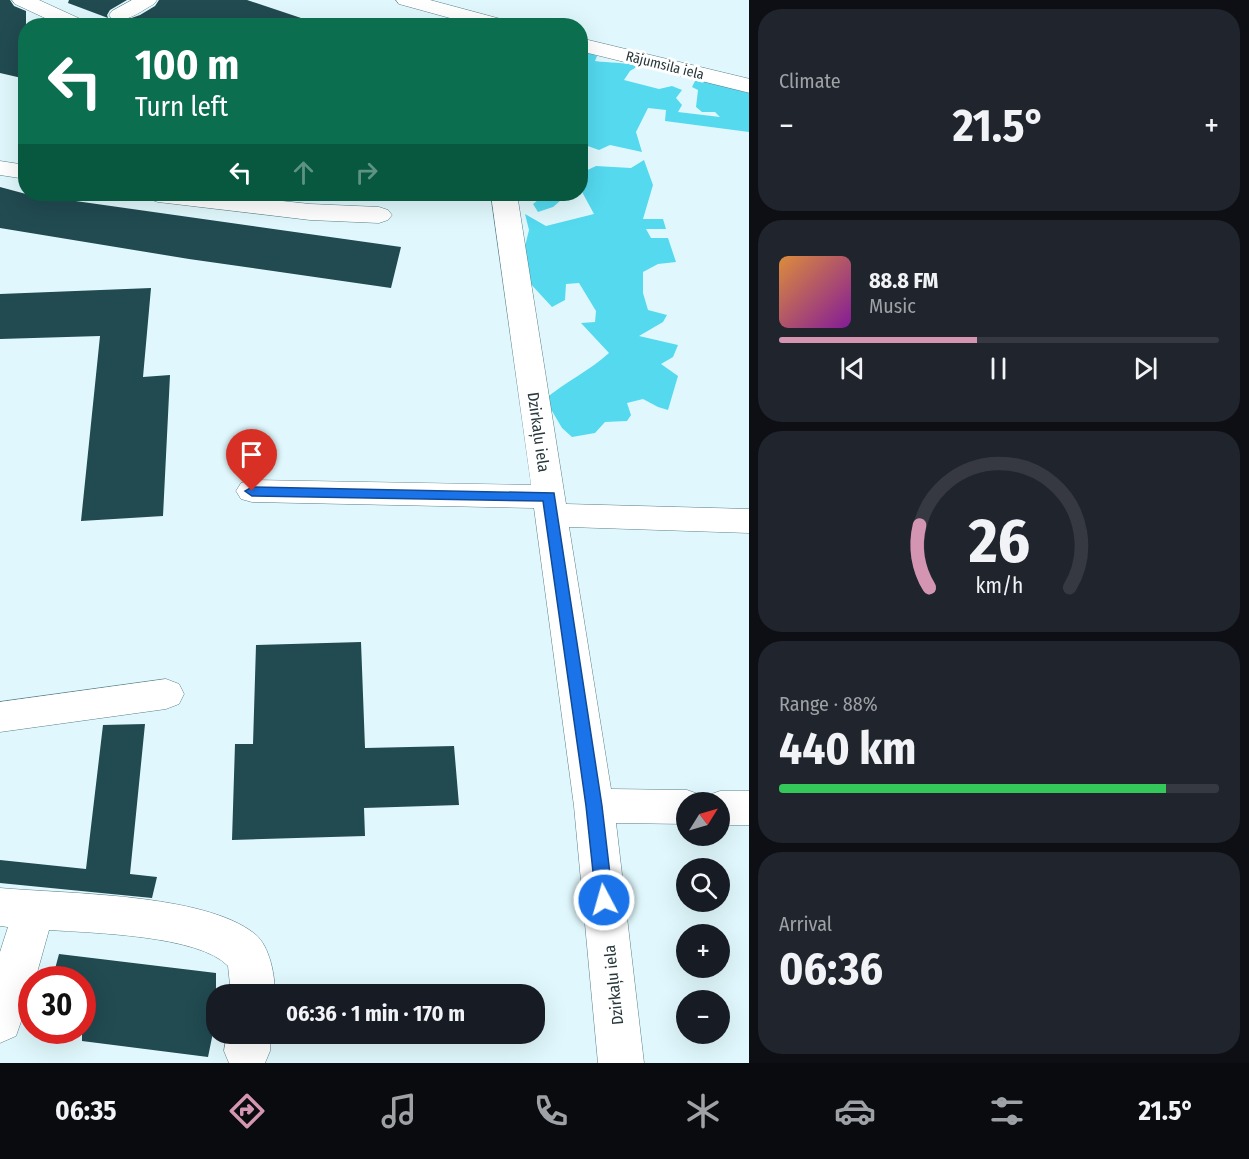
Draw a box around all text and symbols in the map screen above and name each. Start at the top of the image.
text: 100 m [135,40,239,90]
icon: left [36,42,114,120]
street label: Rājumsila iela [624,48,706,83]
text: Climate [779,69,841,93]
text: Turn left [135,91,228,123]
text: 21.5° [953,99,1045,153]
text: − [779,106,794,146]
text: + [1204,106,1219,146]
icon: left [224,156,257,189]
icon: ahead [287,156,320,189]
icon: right [350,156,383,189]
text: 88.8 FM [869,267,938,294]
text: Music [869,294,916,318]
icon: previous [836,352,869,385]
icon: pause [982,352,1015,385]
icon: next [1129,352,1162,385]
street label: Dzirkaļu iela [523,391,554,473]
pin [226,429,277,491]
icon: arrive [235,438,268,471]
text: 26 [967,505,1030,580]
text: km/h [975,574,1023,600]
text: Range · 88% [779,692,878,716]
text: 440 km [779,722,916,776]
north arrow [676,792,730,846]
map controls [676,792,730,1044]
button: search [676,858,730,912]
position arrow [572,868,636,932]
text: Arrival [779,912,832,936]
button: + [676,924,730,978]
text: 06:36 [779,942,883,996]
street label: Dzirkaļu iela [600,944,628,1026]
speed limit sign: 30 [18,966,96,1044]
button: − [676,990,730,1044]
text: 06:36 · 1 min · 170 m [286,1000,465,1027]
icon: directions [226,1090,268,1132]
icon: music [378,1090,420,1132]
icon: phone [530,1090,572,1132]
icon: climate [682,1090,724,1132]
icon: car [834,1090,876,1132]
icon: filters [986,1090,1028,1132]
text: 06:35 [55,1095,117,1127]
text: 21.5° [1138,1095,1194,1127]

